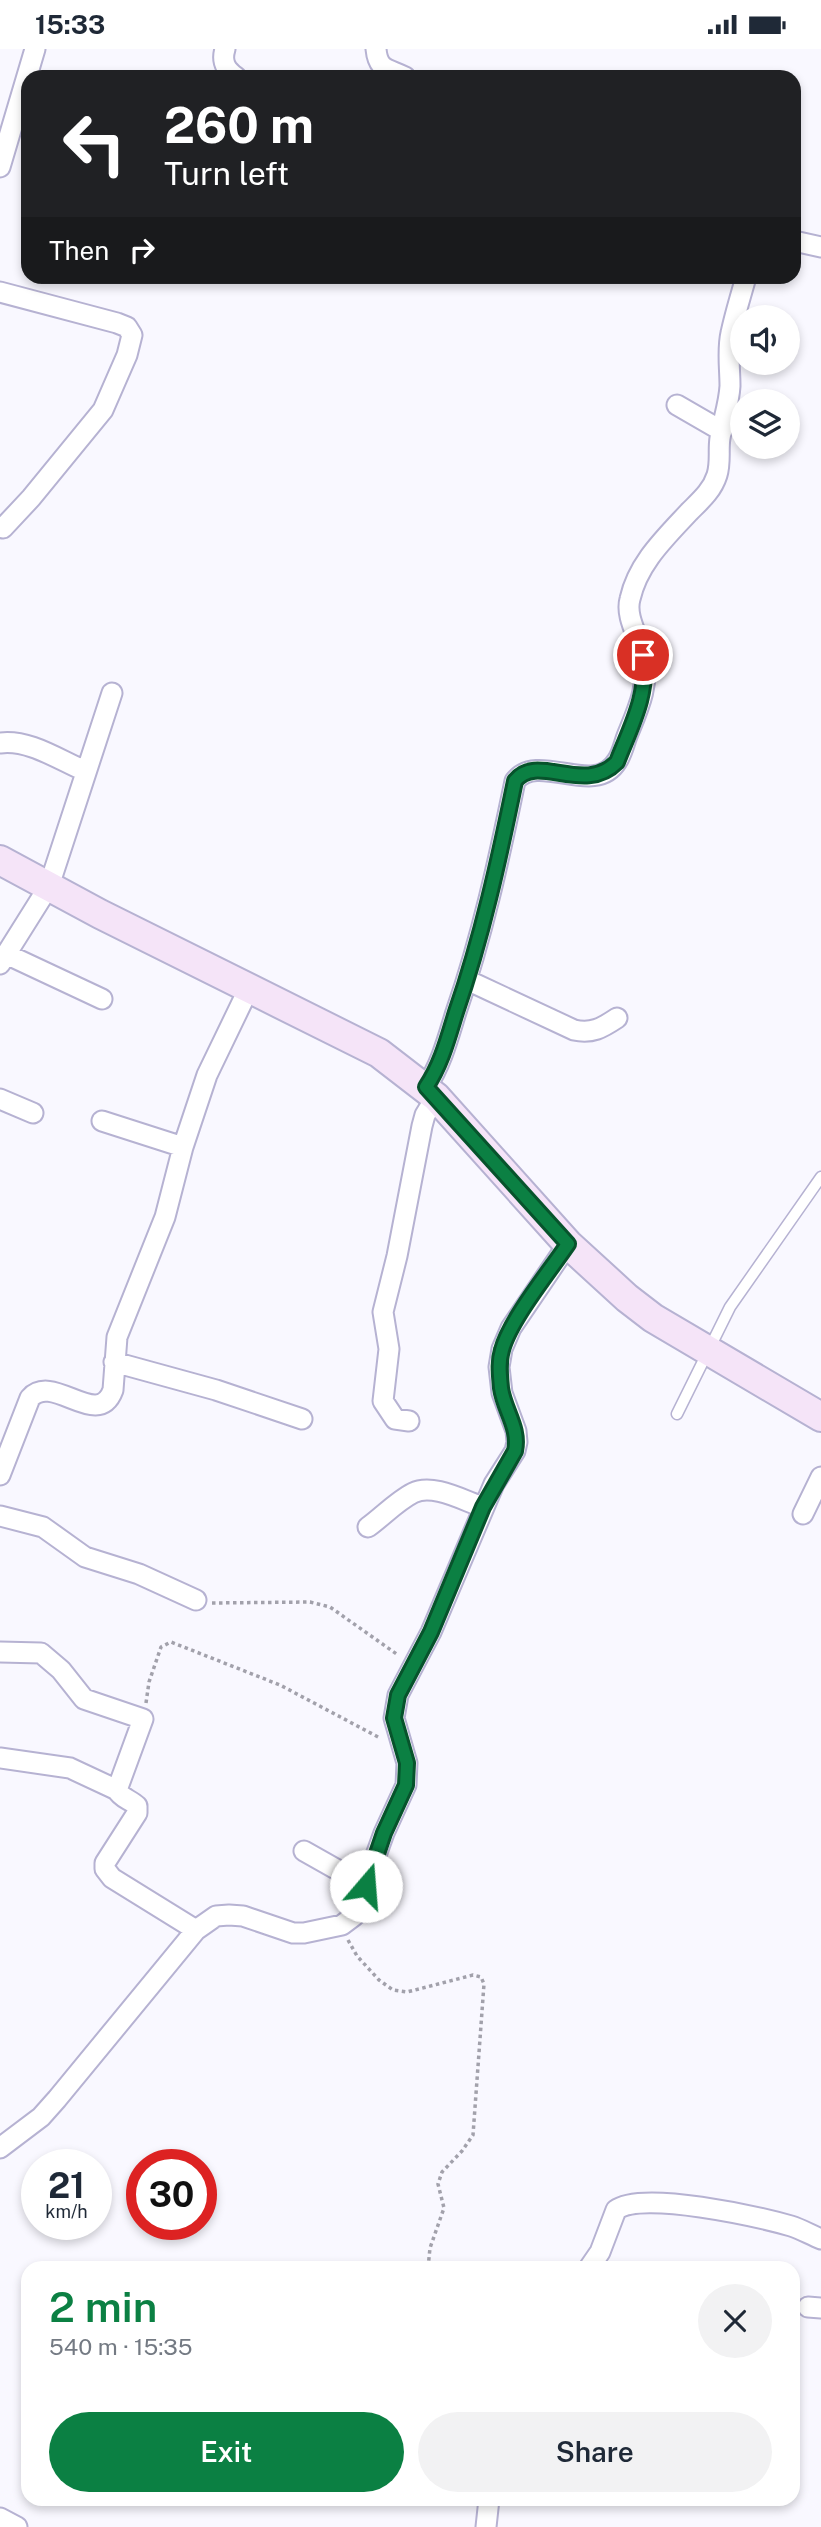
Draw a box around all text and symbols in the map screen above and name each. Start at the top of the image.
text: 15:33 [35,9,105,40]
text: 260 m [164,96,314,154]
icon: left [49,98,140,189]
text: Turn left [164,155,289,192]
icon: right [123,231,161,269]
text: Then [49,235,109,266]
map controls [730,305,800,459]
button: sound [730,305,800,375]
button: layers [730,389,800,459]
pin [613,625,673,685]
icon: arrive [624,636,662,674]
position arrow [329,1849,403,1923]
speed limit sign: 30 [126,2149,217,2240]
text: 21 [48,2165,85,2206]
text: km/h [45,2201,88,2222]
text: 2 min [49,2282,157,2331]
button: close [698,2284,772,2358]
text: 540 m · 15:35 [49,2333,193,2360]
button: Exit [49,2412,404,2492]
button: Share [418,2412,772,2492]

